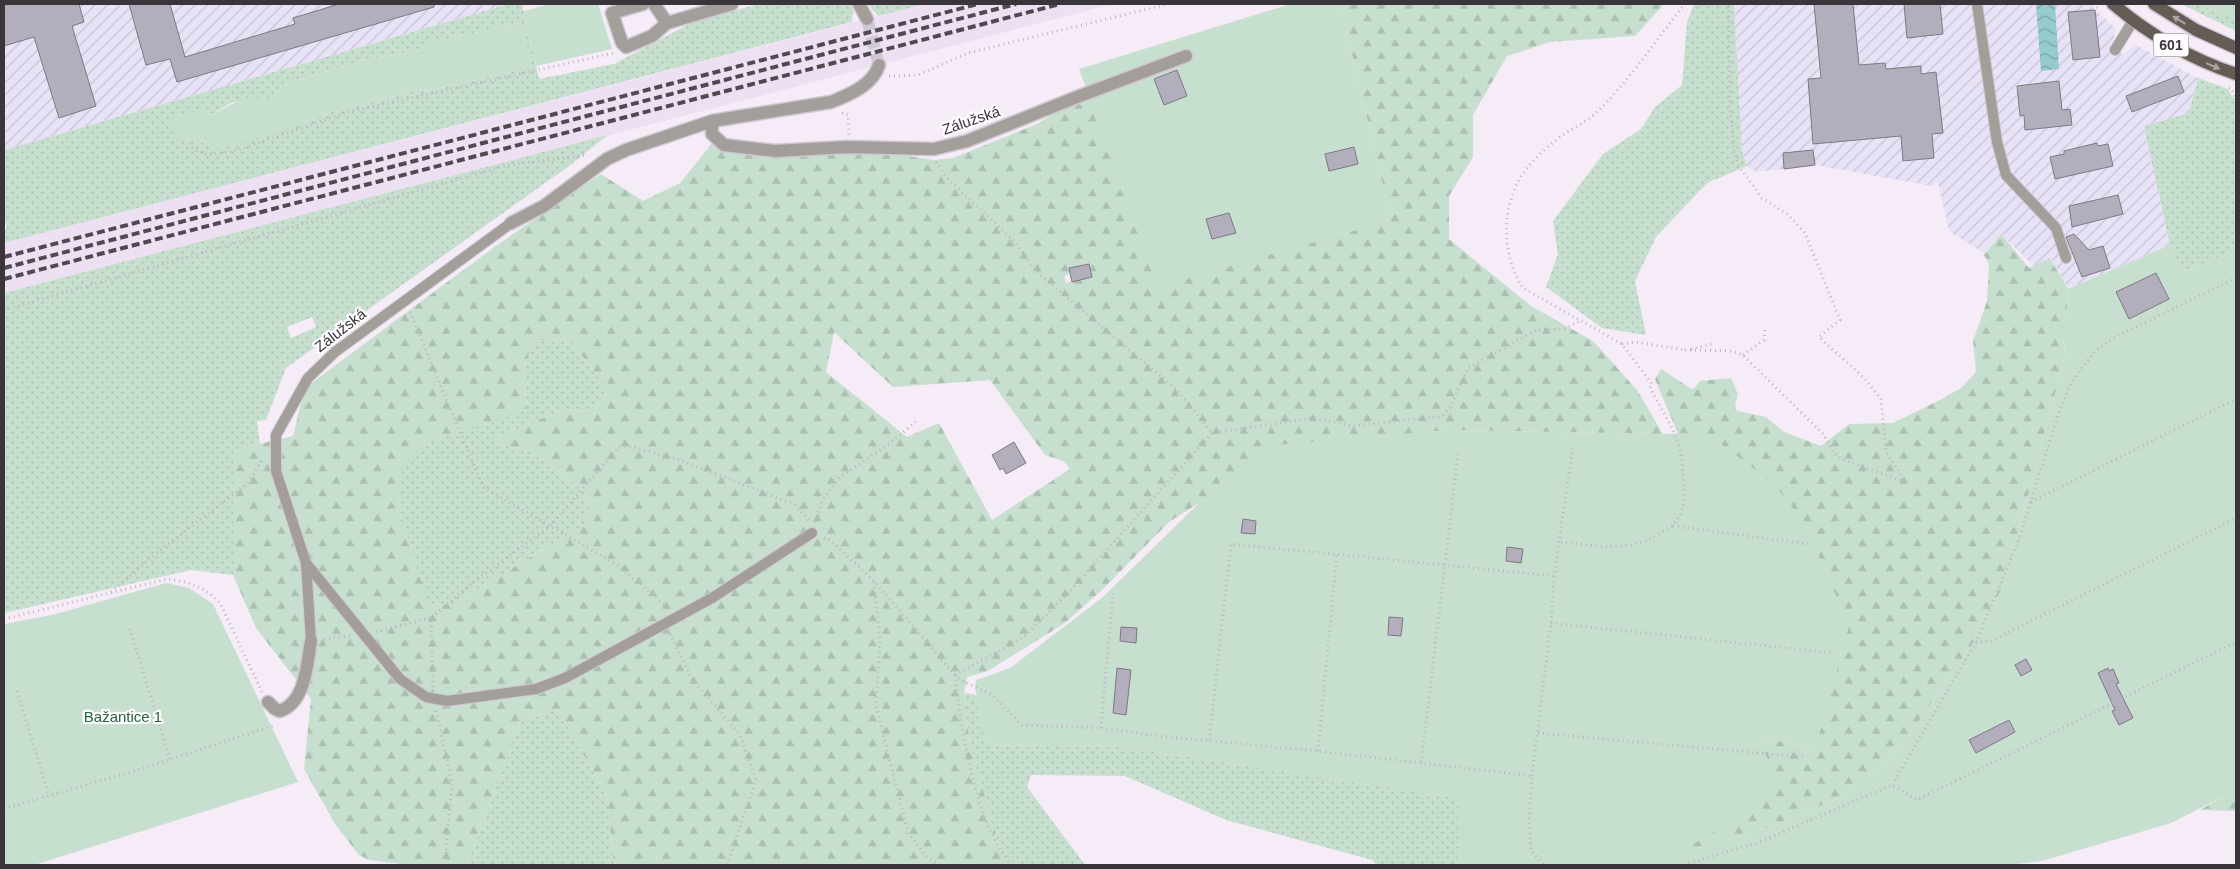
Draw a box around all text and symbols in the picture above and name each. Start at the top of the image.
one-way arrow [2172,15,2185,24]
road number: 601 [2154,34,2188,56]
one-way arrow [2206,62,2220,70]
street label: Zálužská [940,102,1003,138]
street label: Zálužská [311,304,369,355]
park label: Bažantice 1 [84,708,162,725]

